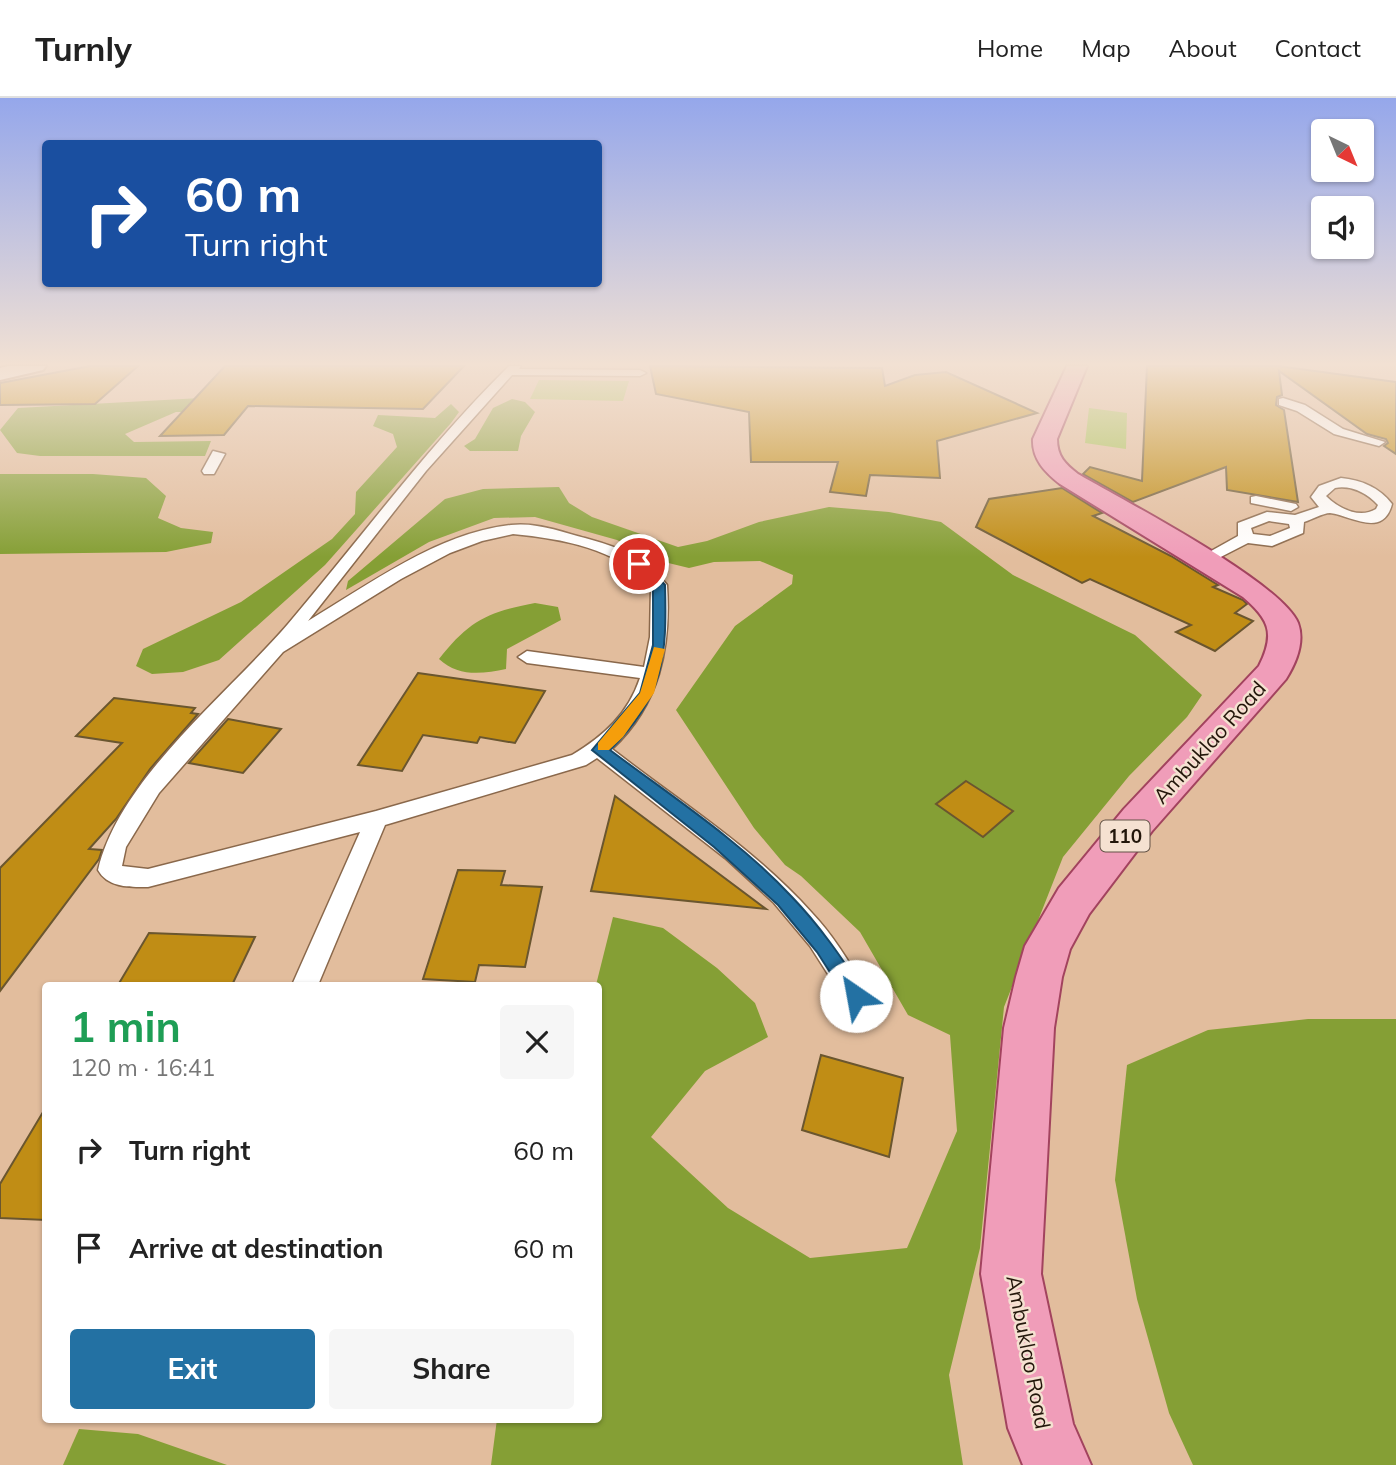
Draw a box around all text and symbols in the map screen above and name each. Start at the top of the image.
text: Turnly [35,28,132,69]
text: Home [977,33,1043,63]
text: Map [1081,33,1131,63]
text: About [1169,33,1237,63]
text: Contact [1275,33,1361,63]
north arrow [1311,119,1374,182]
map controls [1311,119,1374,259]
text: 60 m [185,163,301,224]
icon: right [70,168,161,259]
button: sound [1311,196,1374,259]
text: Turn right [185,224,328,264]
pin [609,534,669,594]
icon: arrive [620,545,658,583]
street label: Ambuklao Road [1147,675,1271,809]
road number: 110 [1100,820,1150,852]
position arrow [819,959,893,1033]
text: 1 min [70,1000,181,1053]
button: close [500,1005,574,1079]
text: 120 m · 16:41 [70,1053,215,1082]
icon: right [70,1131,108,1169]
text: Turn right [129,1134,250,1167]
text: 60 m [513,1134,574,1167]
icon: arrive [70,1229,108,1267]
text: Arrive at destination [129,1232,384,1265]
text: 60 m [513,1232,574,1265]
street label: Ambuklao Road [1001,1273,1057,1431]
button: Exit [70,1329,315,1409]
button: Share [329,1329,574,1409]

